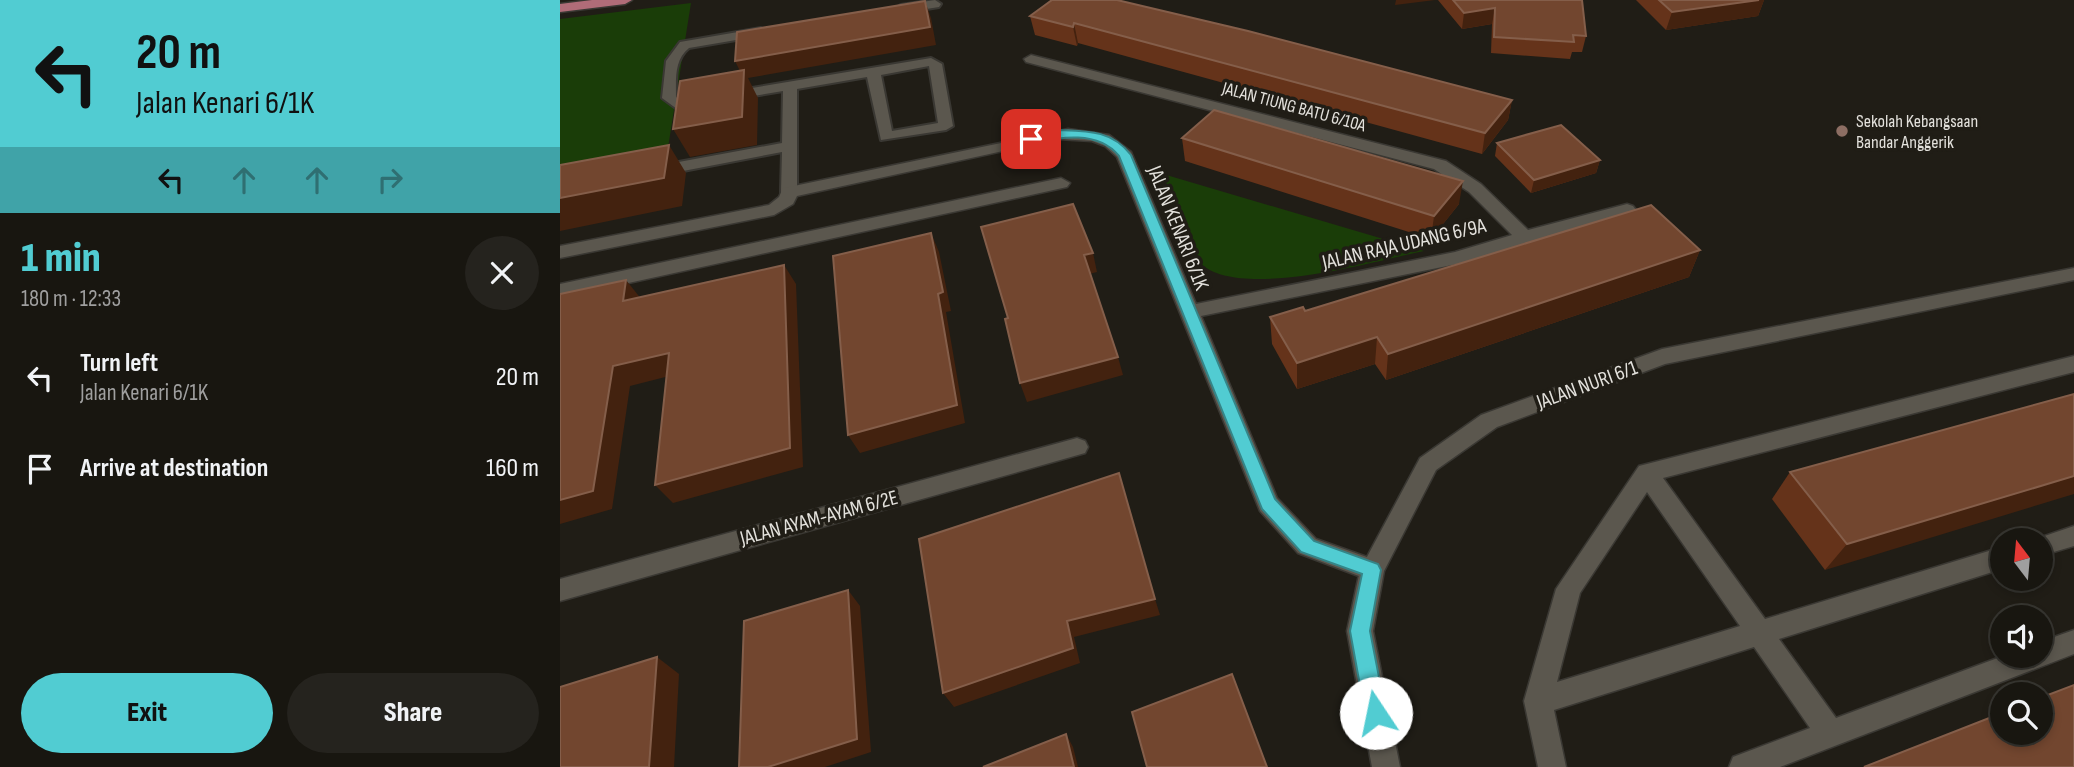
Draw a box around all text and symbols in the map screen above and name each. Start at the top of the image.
text: 20 m [136,24,221,83]
icon: left [21,28,112,119]
street label: JALAN TIUNG BATU 6/10A [1219,77,1368,136]
text: Jalan Kenari 6/1K [136,84,314,123]
pin [1001,109,1061,169]
place label: Sekolah Kebangsaan Bandar Anggerik [1856,111,1978,153]
icon: arrive [1012,120,1050,158]
marker: Sekolah Kebangsaan Bandar Anggerik [1834,123,1850,139]
icon: left [152,161,190,199]
icon: ahead [225,161,263,199]
icon: ahead [298,161,336,199]
icon: right [371,161,409,199]
street label: JALAN KENARI 6/1K [1141,161,1214,294]
street label: JALAN RAJA UDANG 6/9A [1319,213,1489,275]
text: 1 min [21,233,101,284]
button: close [465,236,539,310]
text: 180 m · 12:33 [21,285,121,313]
text: Turn left [80,348,158,379]
street label: JALAN NURI 6/1 [1532,355,1641,415]
icon: left [21,359,59,397]
text: 20 m [496,362,539,393]
text: Jalan Kenari 6/1K [80,379,208,407]
icon: arrive [21,450,59,488]
text: Arrive at destination [80,453,268,484]
text: 160 m [486,453,539,484]
street label: JALAN AYAM-AYAM 6/2E [736,485,901,551]
north arrow [1990,528,2053,592]
map controls [1990,528,2053,745]
button: sound [1990,605,2053,668]
button: Exit [21,673,273,753]
button: Share [287,673,539,753]
position arrow [1339,676,1413,750]
button: search [1990,682,2053,745]

